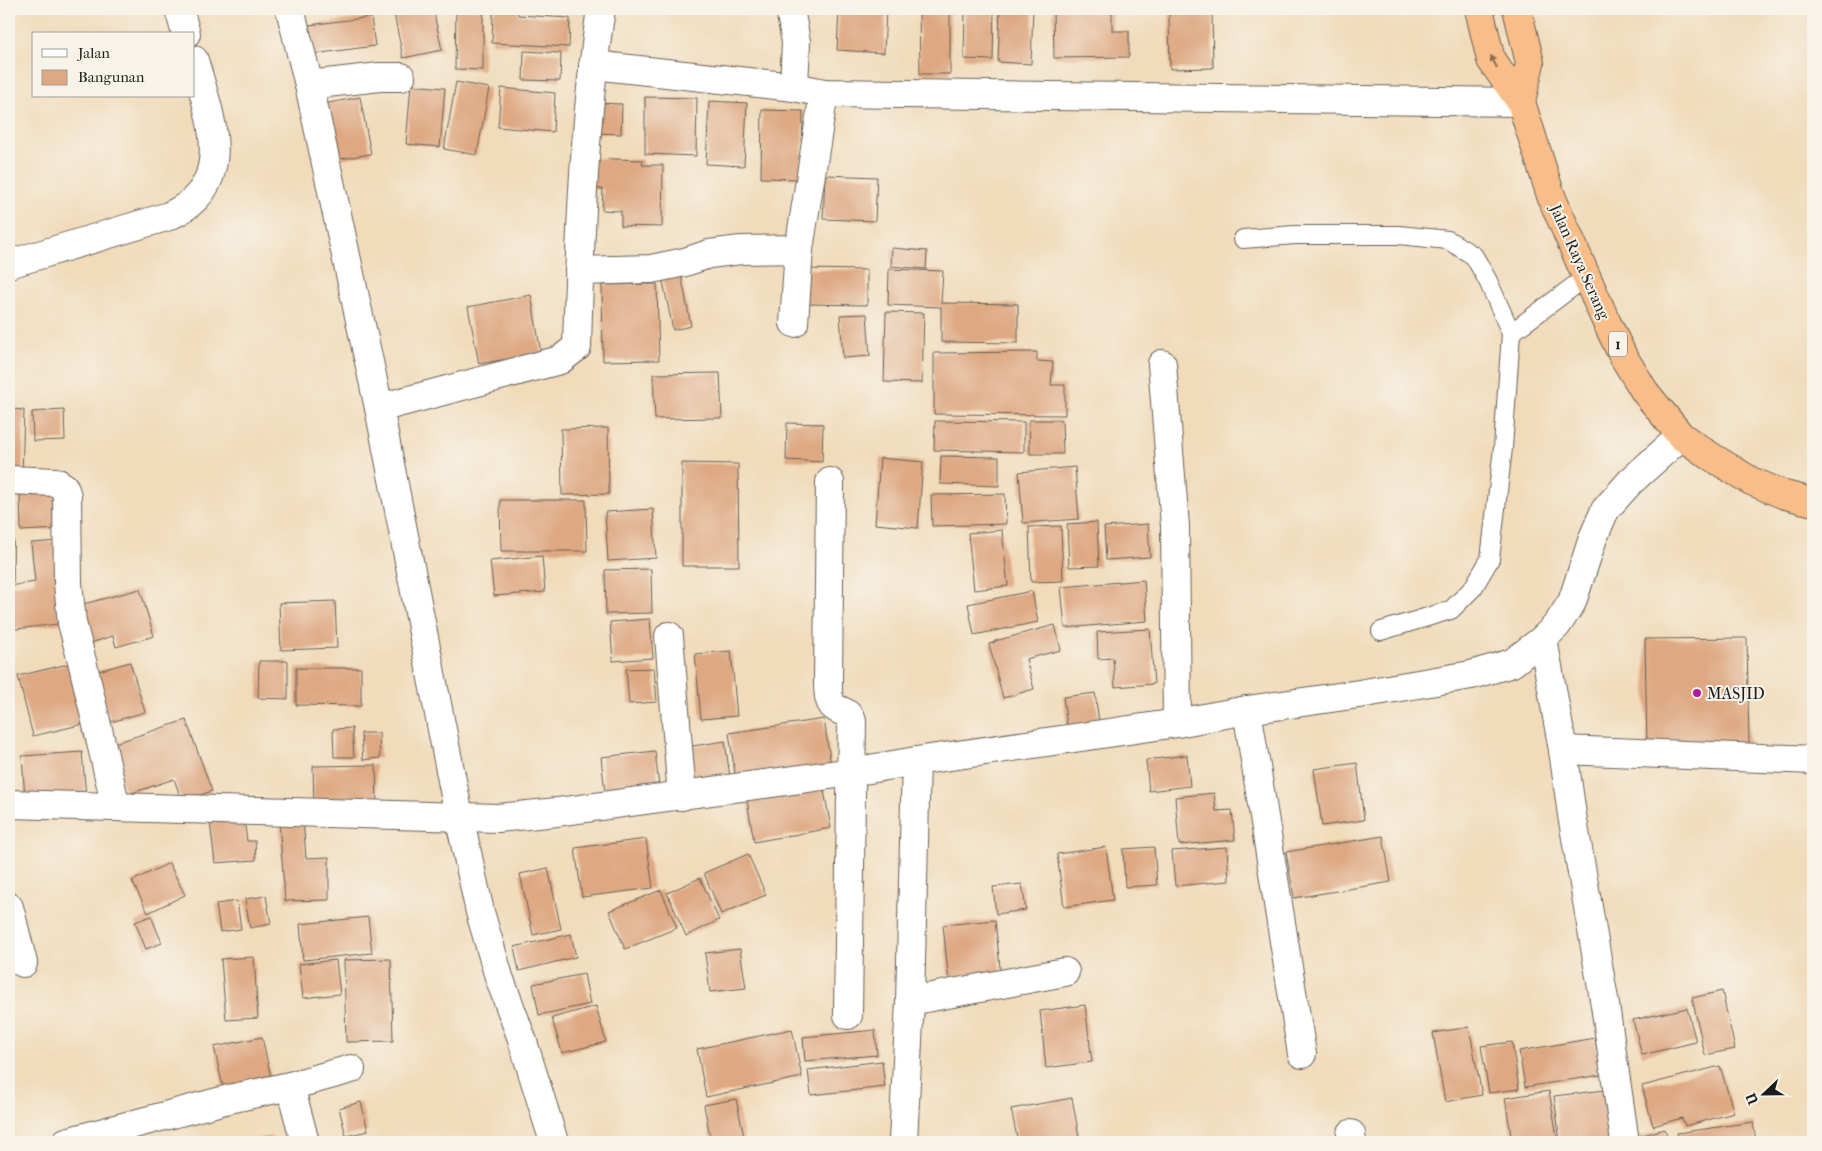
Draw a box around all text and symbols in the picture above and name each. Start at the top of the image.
legend [32,32,195,98]
text: Jalan [77,44,110,62]
one-way arrow [1490,54,1498,69]
text: Bangunan [78,68,145,86]
street label: Jalan Raya Serang [1545,200,1614,323]
road number: 1 [1609,332,1627,356]
place label: MASJID [1707,684,1765,703]
marker: MASJID [1691,687,1703,699]
north arrow [1740,1068,1790,1118]
text: U [1742,1090,1763,1108]

